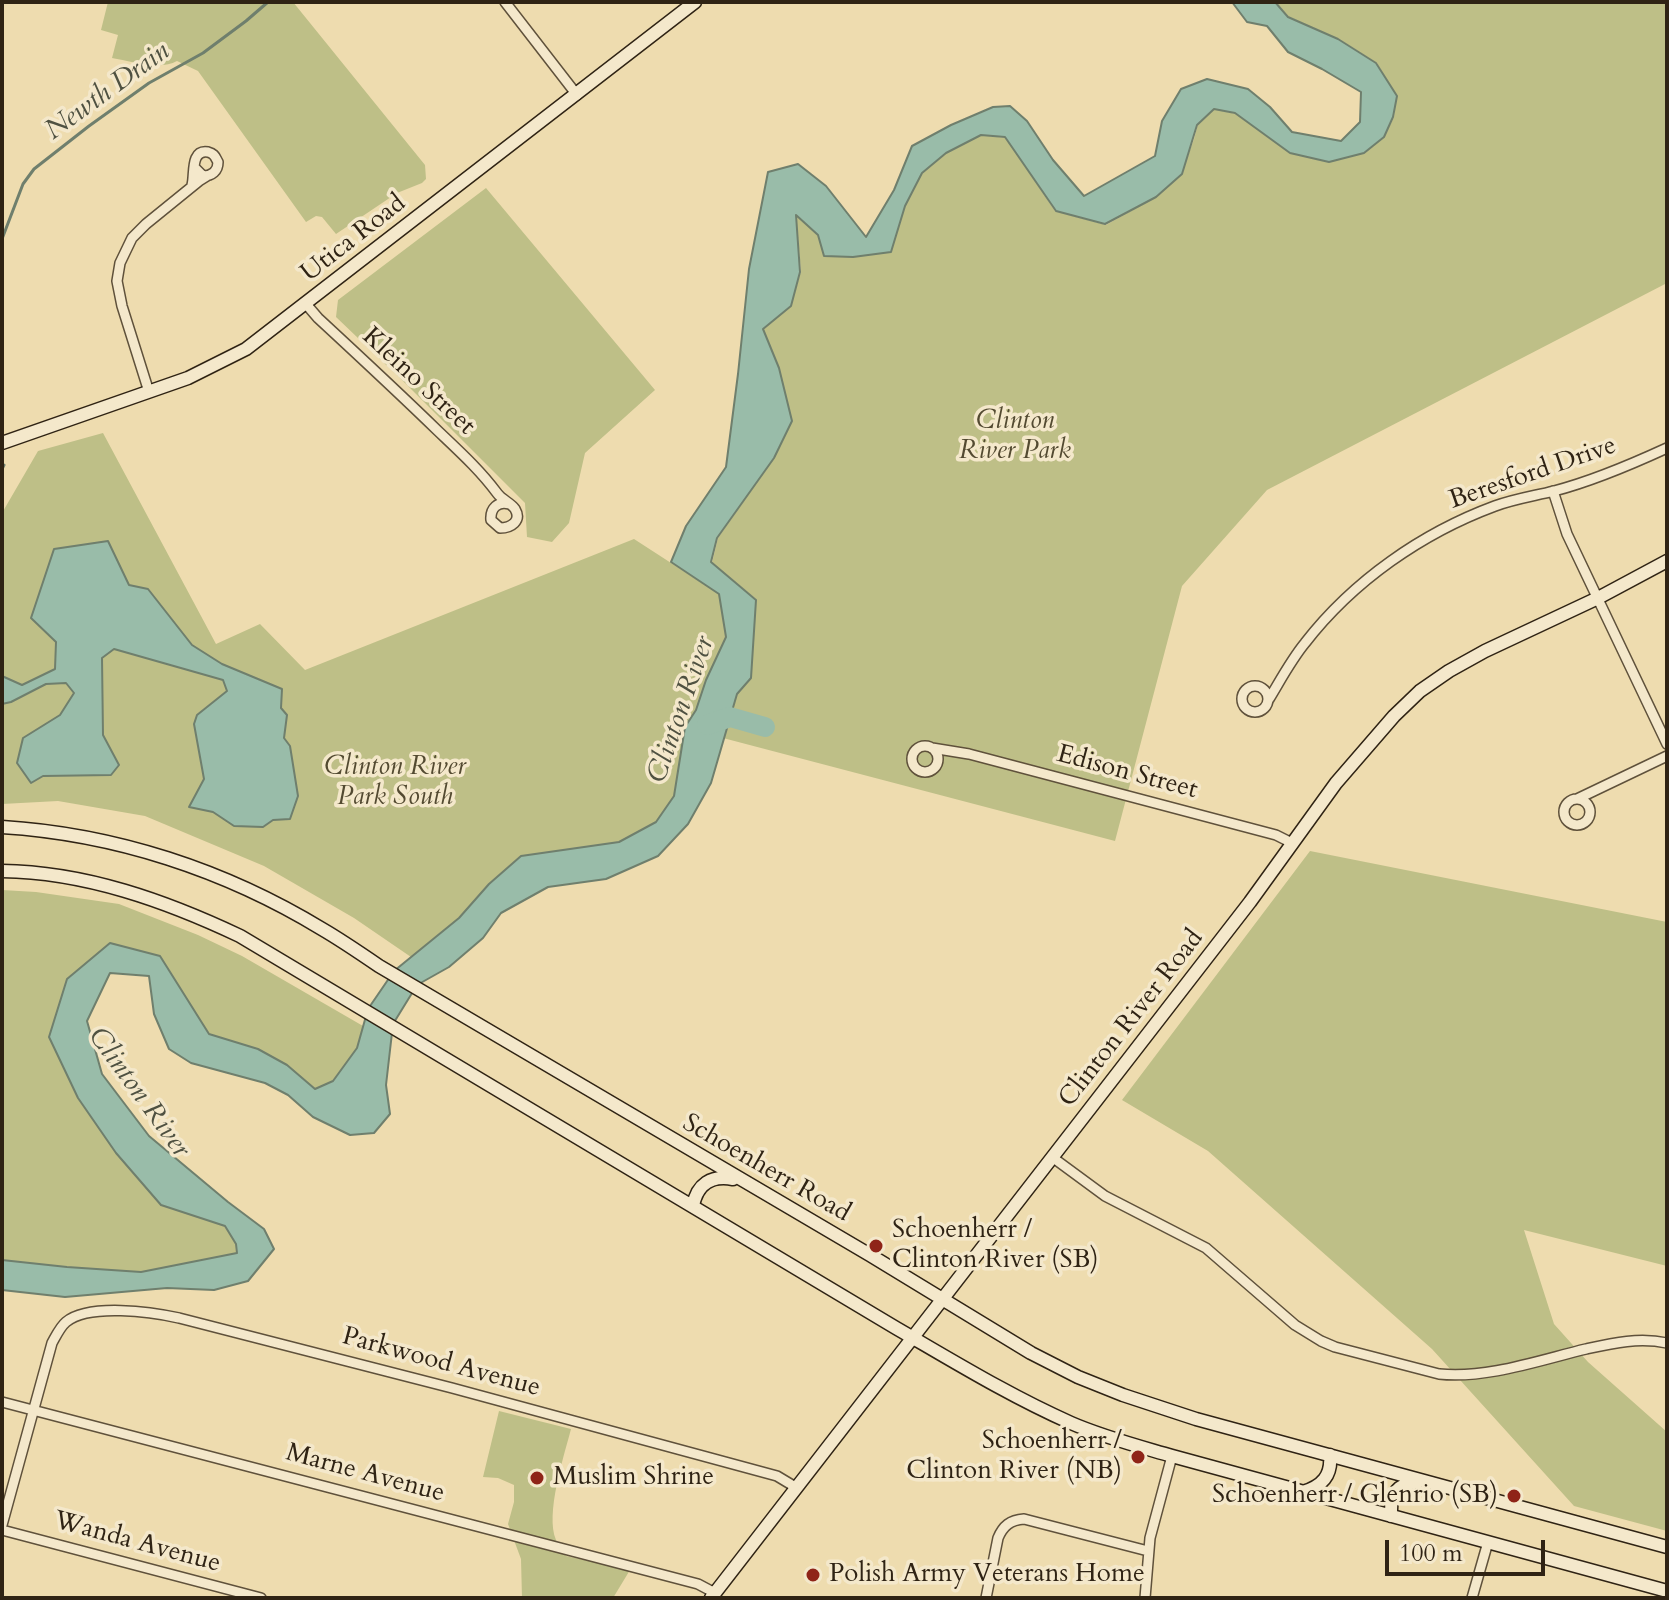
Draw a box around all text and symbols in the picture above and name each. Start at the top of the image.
water label: Newth Drain [39,36,177,148]
street label: Utica Road [296,189,412,289]
street label: Kleino Street [355,322,481,442]
park label: Clinton River Park [959,406,1071,468]
street label: Beresford Drive [1445,431,1621,517]
water label: Clinton River [641,632,723,788]
street label: Edison Street [1053,739,1201,807]
park label: Clinton River Park South [324,752,466,814]
street label: Clinton River Road [1053,924,1211,1114]
water label: Clinton River [80,1021,196,1165]
street label: Schoenherr Road [676,1108,856,1230]
place label: Schoenherr / Clinton River (SB) [892,1215,1099,1276]
marker: Schoenherr / Clinton River (SB) [867,1237,885,1255]
street label: Parkwood Avenue [338,1322,544,1404]
place label: Schoenherr / Clinton River (NB) [906,1426,1122,1488]
street label: Marne Avenue [282,1438,448,1510]
marker: Schoenherr / Clinton River (NB) [1129,1448,1147,1466]
place label: Muslim Shrine [553,1462,714,1494]
marker: Muslim Shrine [528,1469,546,1487]
place label: Schoenherr / Glenrio (SB) [1212,1480,1498,1512]
marker: Schoenherr / Glenrio (SB) [1505,1487,1523,1505]
street label: Wanda Avenue [50,1506,224,1580]
scale bar [1389,1524,1549,1574]
text: 100 m [1399,1537,1463,1570]
place label: Polish Army Veterans Home [829,1559,1145,1591]
marker: Polish Army Veterans Home [804,1566,822,1584]

